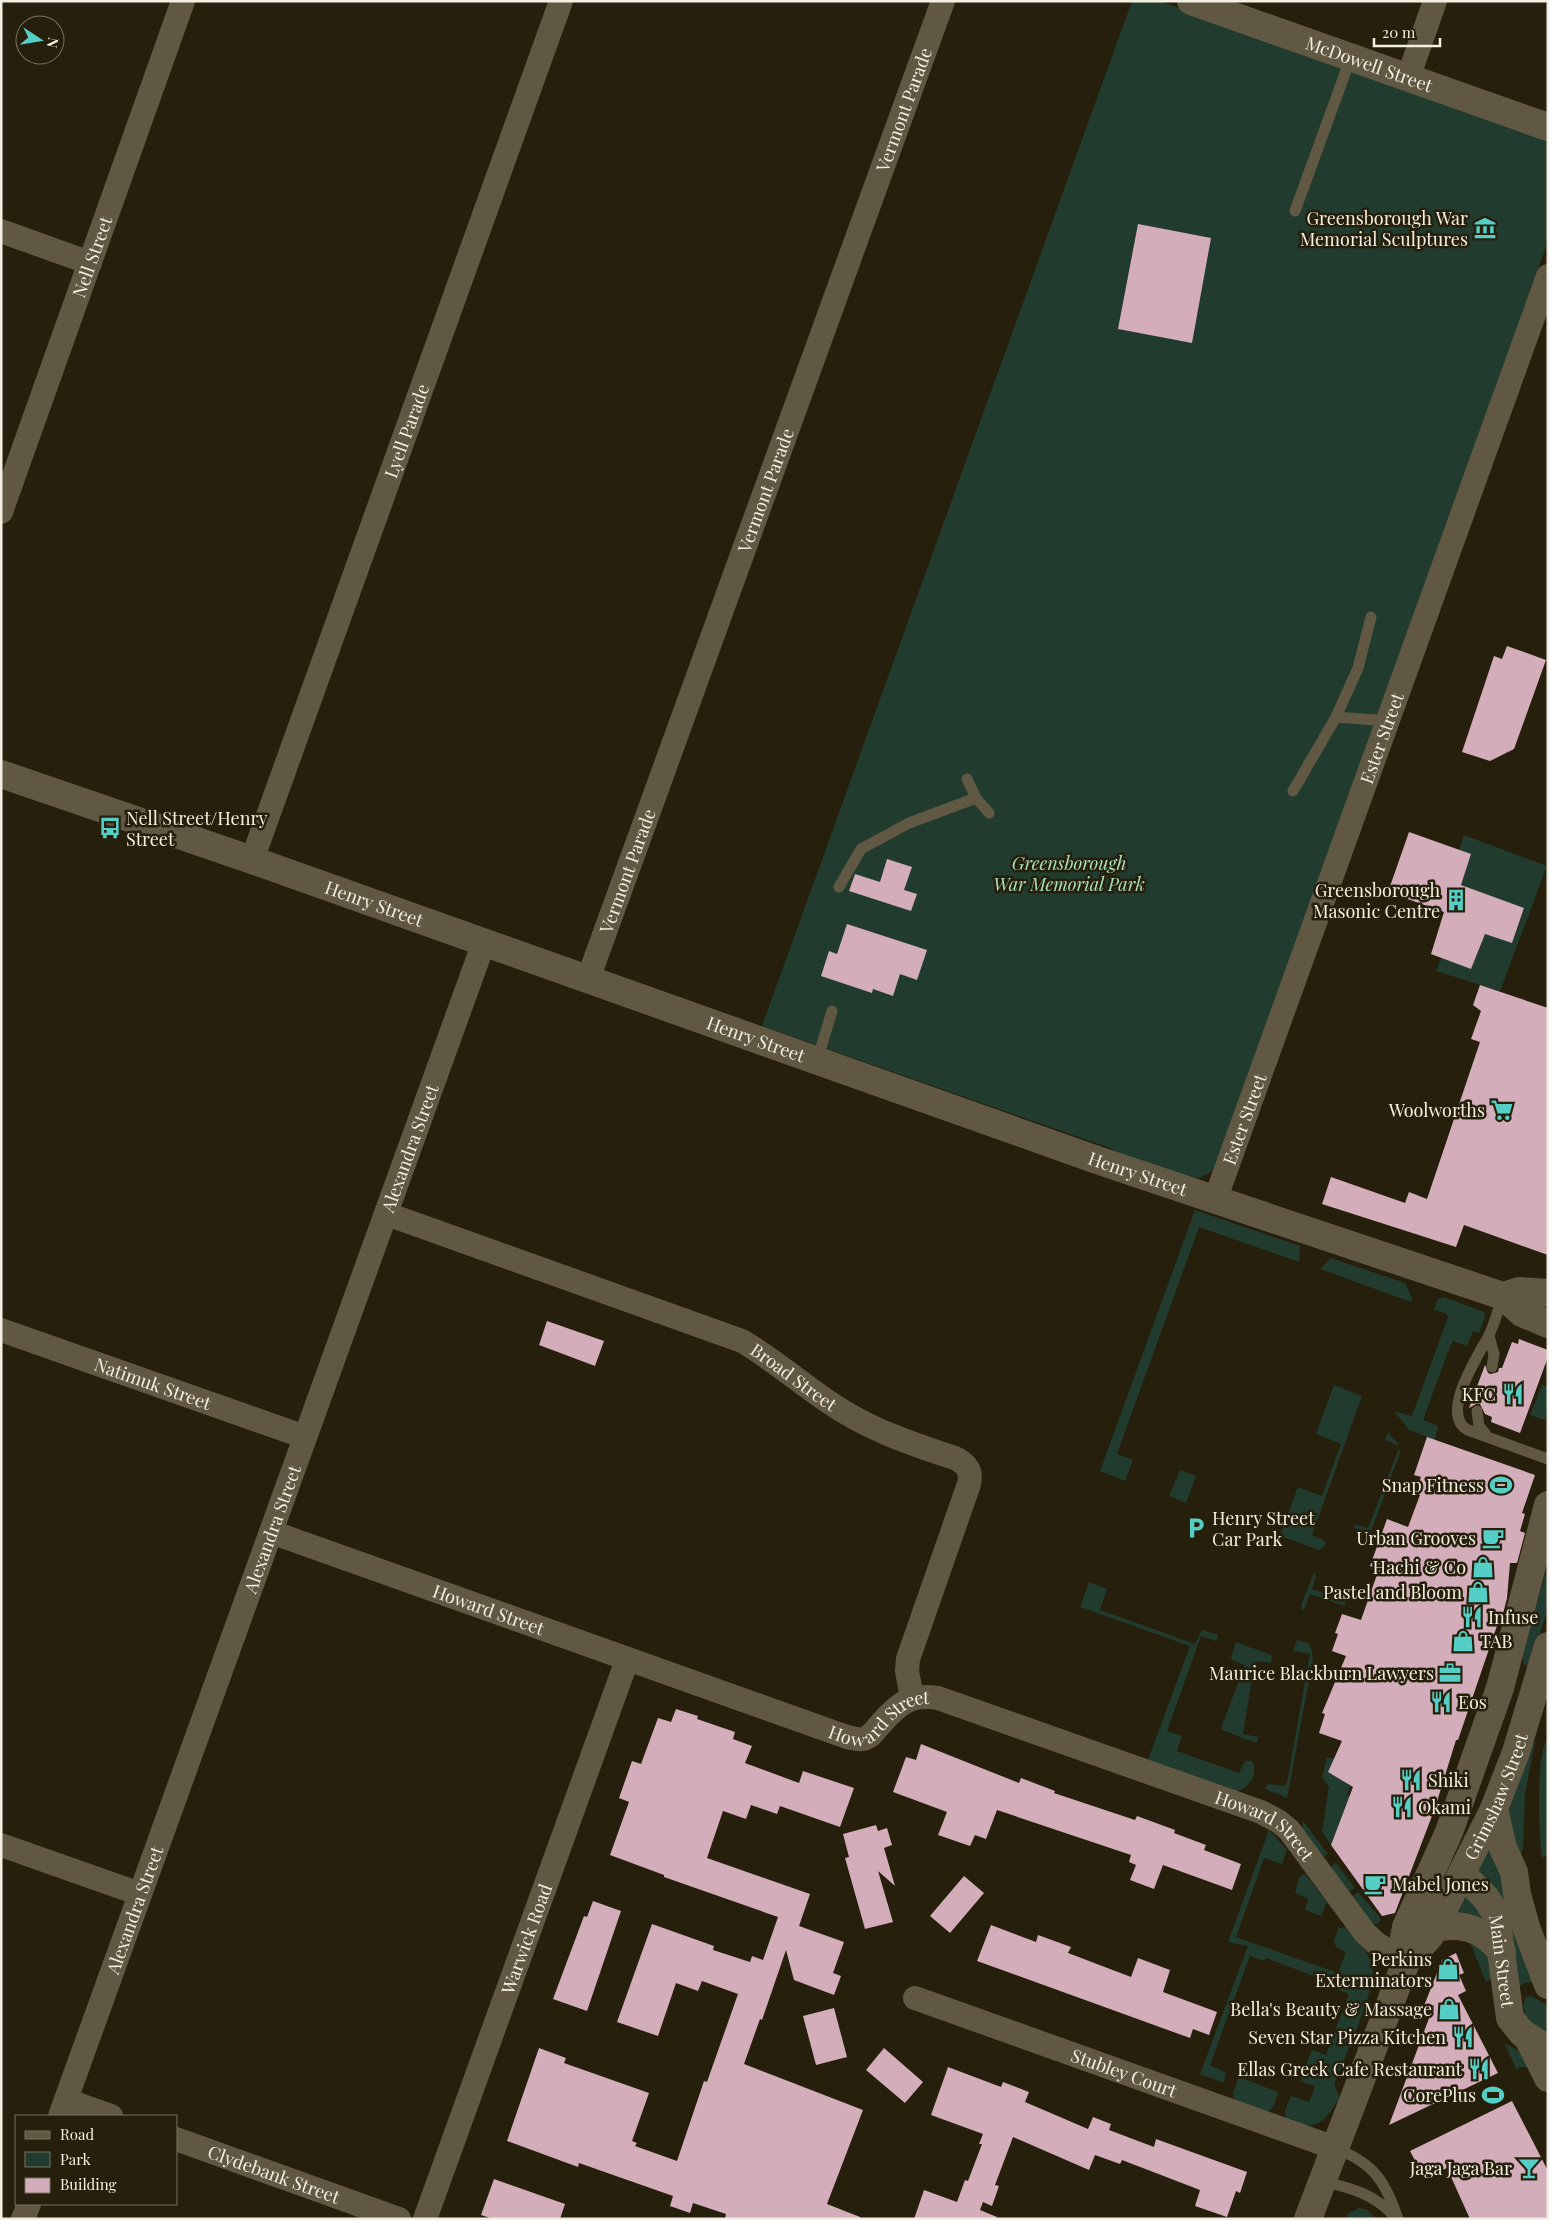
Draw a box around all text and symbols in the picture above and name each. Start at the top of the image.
north arrow [15,15,65,65]
scale bar [1374,15,1440,47]
text: 20 m [1382,22,1416,42]
street label: McDowell Street [1303,30,1436,98]
text: N [43,36,64,50]
street label: Vermont Parade [870,44,937,176]
place label: Greensborough War Memorial Sculptures [1300,206,1468,251]
street label: Nell Street [66,212,118,301]
museum icon: Greensborough War Memorial Sculptures [1472,215,1498,241]
street label: Lyell Parade [378,381,434,481]
street label: Vermont Parade [732,425,799,557]
street label: Ester Street [1354,689,1409,787]
street label: Vermont Parade [593,805,661,937]
place label: Nell Street/Henry Street [126,806,268,851]
bus stop icon: Nell Street/Henry Street [97,815,123,841]
park label: Greensborough War Memorial Park [993,851,1145,896]
street label: Henry Street [322,875,427,932]
place label: Greensborough Masonic Centre [1313,878,1440,923]
building icon: Greensborough Masonic Centre [1443,887,1469,913]
street label: Henry Street [703,1010,809,1068]
street label: Ester Street [1217,1070,1272,1168]
street label: Alexandra Street [375,1080,444,1216]
supermarket icon: Woolworths [1489,1097,1515,1123]
place label: Woolworths [1388,1098,1485,1122]
street label: Henry Street [1085,1146,1191,1202]
street label: Broad Street [746,1337,842,1417]
street label: Natimuk Street [91,1352,215,1415]
restaurant icon: KFC [1500,1381,1526,1407]
place label: KFC [1462,1382,1496,1406]
street label: Alexandra Street [238,1461,306,1597]
sports icon: Snap Fitness [1488,1472,1514,1498]
place label: Snap Fitness [1382,1473,1484,1497]
place label: Henry Street Car Park [1212,1506,1315,1551]
parking icon: Henry Street Car Park [1183,1515,1209,1541]
cafe icon: Urban Grooves [1480,1525,1506,1551]
place label: Urban Grooves [1356,1526,1476,1550]
shop icon: Hachi & Co [1470,1554,1496,1580]
place label: Hachi & Co [1373,1555,1466,1579]
street label: Howard Street [430,1579,548,1641]
shop icon: Pastel and Bloom [1465,1579,1491,1605]
place label: Pastel and Bloom [1323,1580,1462,1604]
restaurant icon: Infuse [1459,1604,1485,1630]
place label: Infuse [1488,1605,1538,1629]
shop icon: TAB [1450,1628,1476,1654]
place label: TAB [1480,1629,1513,1653]
office icon: Maurice Blackburn Lawyers [1437,1660,1463,1686]
place label: Maurice Blackburn Lawyers [1209,1661,1434,1685]
street label: Howard Street [825,1685,930,1752]
restaurant icon: Eos [1428,1689,1454,1715]
place label: Eos [1458,1690,1487,1714]
street label: Grimshaw Street [1458,1730,1533,1864]
restaurant icon: Shiki [1398,1767,1424,1793]
place label: Shiki [1428,1768,1469,1792]
street label: Howard Street [1212,1785,1320,1866]
restaurant icon: Okami [1389,1794,1415,1820]
place label: Okami [1418,1795,1471,1819]
street label: Alexandra Street [100,1842,169,1978]
cafe icon: Mabel Jones [1362,1871,1388,1897]
place label: Mabel Jones [1392,1872,1489,1896]
street label: Warwick Road [495,1880,557,1998]
street label: Main Street [1484,1913,1521,2009]
place label: Perkins Exterminators [1315,1947,1432,1992]
shop icon: Perkins Exterminators [1435,1956,1461,1982]
shop icon: Bella's Beauty & Massage [1436,1996,1462,2022]
place label: Bella's Beauty & Massage [1230,1997,1432,2021]
restaurant icon: Seven Star Pizza Kitchen [1450,2024,1476,2050]
place label: Seven Star Pizza Kitchen [1248,2025,1446,2049]
street label: Stubley Court [1068,2043,1181,2103]
restaurant icon: Ellas Greek Cafe Restaurant [1466,2056,1492,2082]
place label: Ellas Greek Cafe Restaurant [1237,2057,1463,2081]
sports icon: CorePlus [1480,2082,1506,2108]
place label: CorePlus [1403,2083,1476,2107]
legend [15,2115,178,2205]
text: Road [60,2124,94,2144]
street label: Clydebank Street [205,2139,344,2209]
text: Park [60,2149,92,2169]
bar icon: Jaga Jaga Bar [1516,2155,1542,2181]
place label: Jaga Jaga Bar [1409,2156,1512,2180]
text: Building [60,2174,117,2194]

